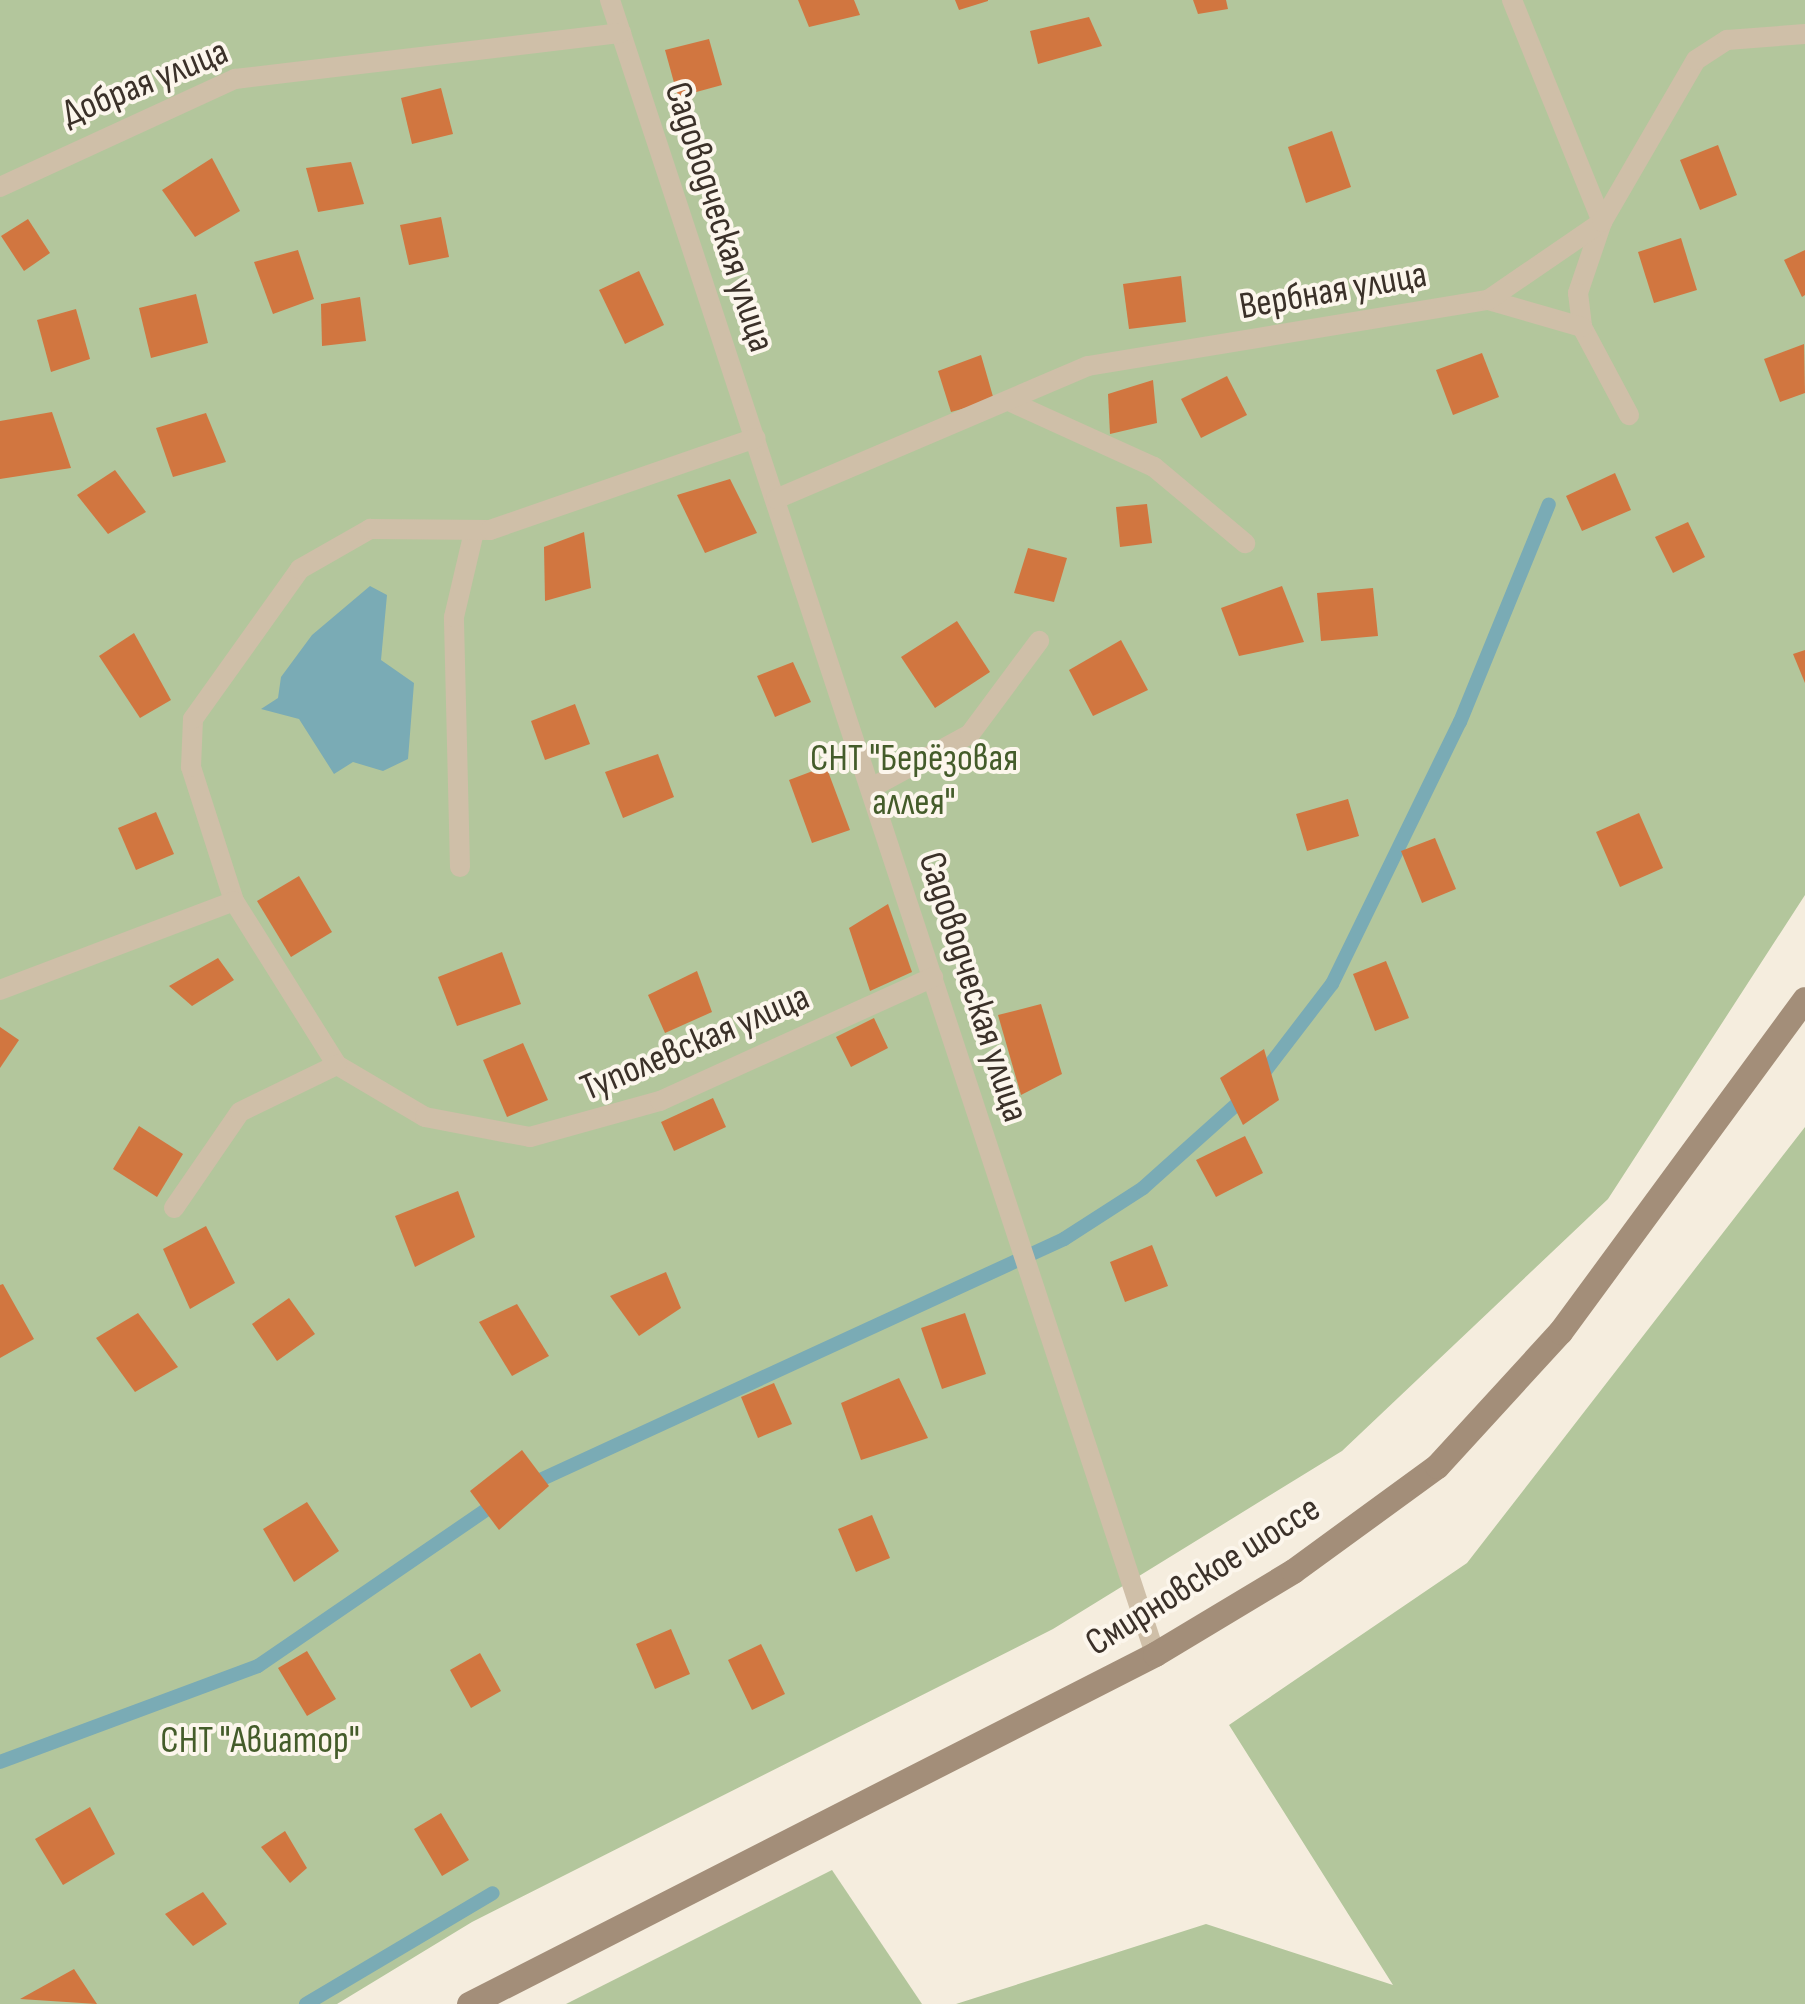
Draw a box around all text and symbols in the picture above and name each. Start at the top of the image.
street label: Добрая улица [55,29,235,137]
street label: Садоводческая улица [654,76,784,358]
street label: Вербная улица [1236,252,1430,330]
park label: СНТ "Берёзовая аллея" [810,736,1018,826]
street label: Садоводческая улица [908,846,1038,1128]
street label: Туполевская улица [574,974,816,1112]
street label: Смирновское шоссе [1077,1486,1329,1666]
park label: СНТ "Авиатор" [160,1718,360,1764]

